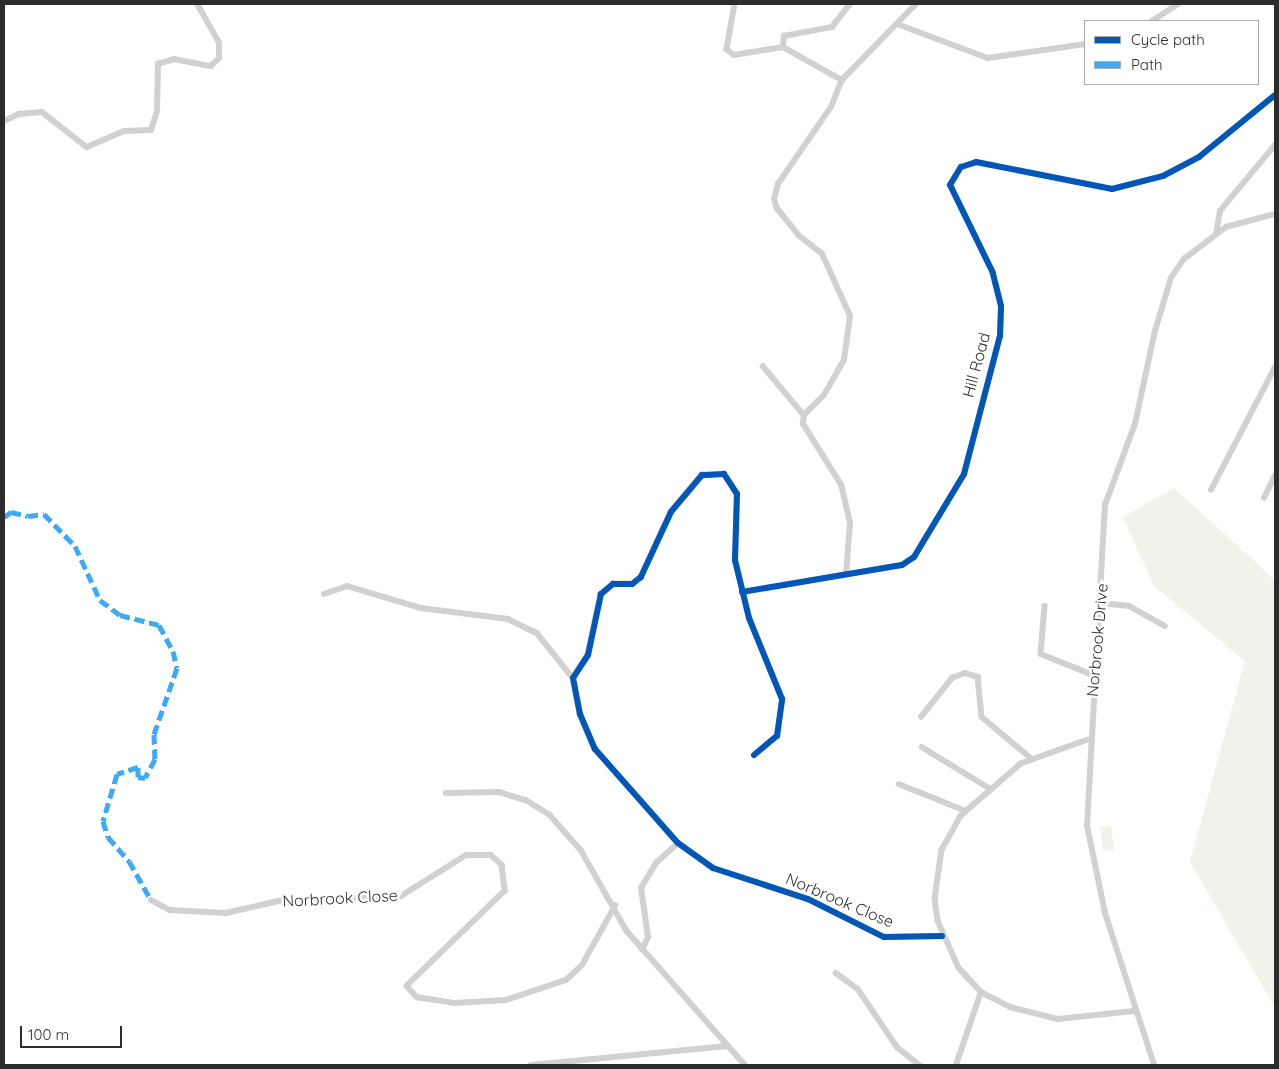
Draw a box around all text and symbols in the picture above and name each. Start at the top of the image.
legend [1084,20,1259,85]
text: Cycle path [1131,30,1205,49]
text: Path [1131,55,1163,74]
street label: Hill Road [958,330,994,400]
street label: Norbrook Drive [1082,583,1112,697]
street label: Norbrook Close [783,869,897,931]
street label: Norbrook Close [282,885,398,911]
scale bar [22,1016,125,1048]
text: 100 m [28,1025,69,1044]

